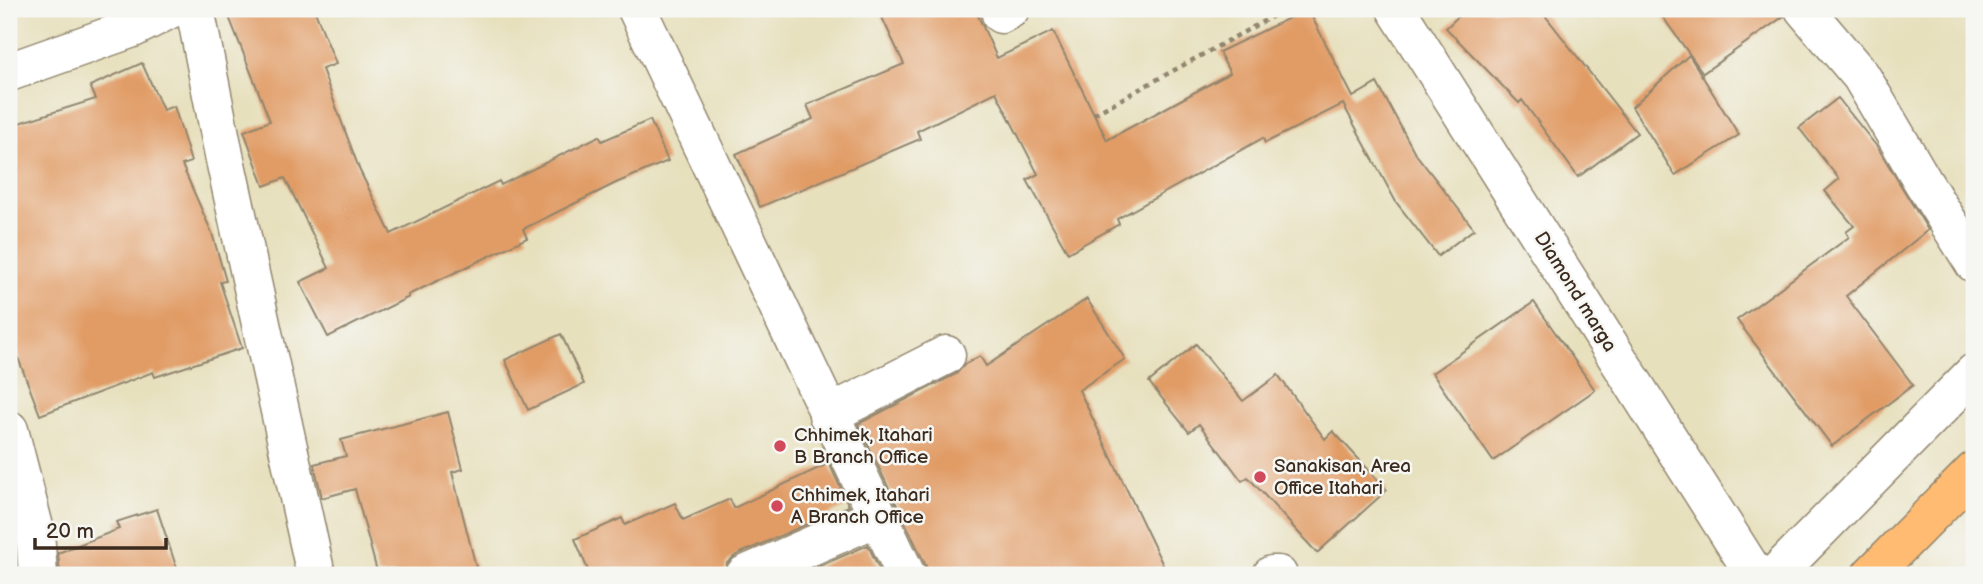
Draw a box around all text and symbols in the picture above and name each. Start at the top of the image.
street label: Diamond marga [1529,228,1621,356]
place label: Chhimek, Itahari B Branch Office [794,424,933,469]
marker: Chhimek, Itahari B Branch Office [772,438,788,454]
place label: Sanakisan, Area Office Itahari [1274,455,1411,500]
marker: Sanakisan, Area Office Itahari [1252,469,1268,485]
place label: Chhimek, Itahari A Branch Office [791,484,930,529]
marker: Chhimek, Itahari A Branch Office [769,498,785,514]
scale bar [35,507,166,551]
text: 20 m [46,519,94,544]

